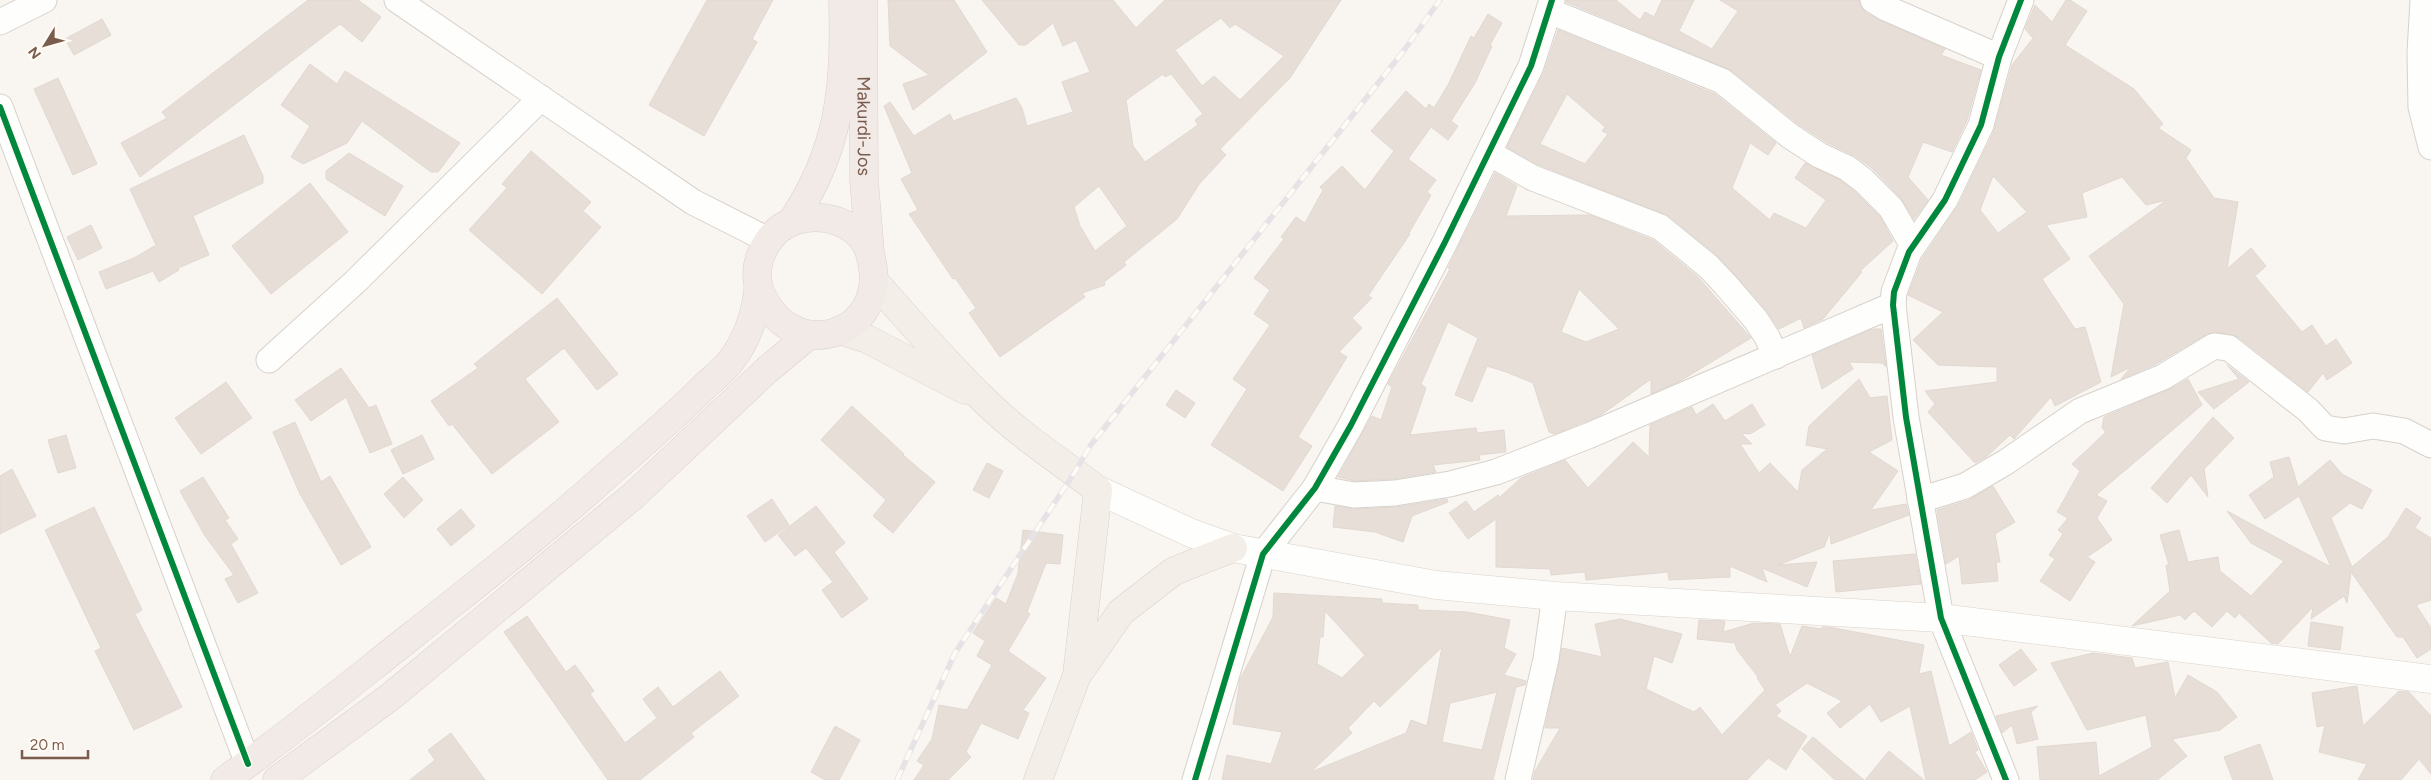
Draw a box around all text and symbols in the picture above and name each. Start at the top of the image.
north arrow [20,20,70,70]
text: N [25,43,45,62]
street label: Makurdi-Jos [852,76,875,176]
scale bar [22,728,89,760]
text: 20 m [30,736,64,754]

